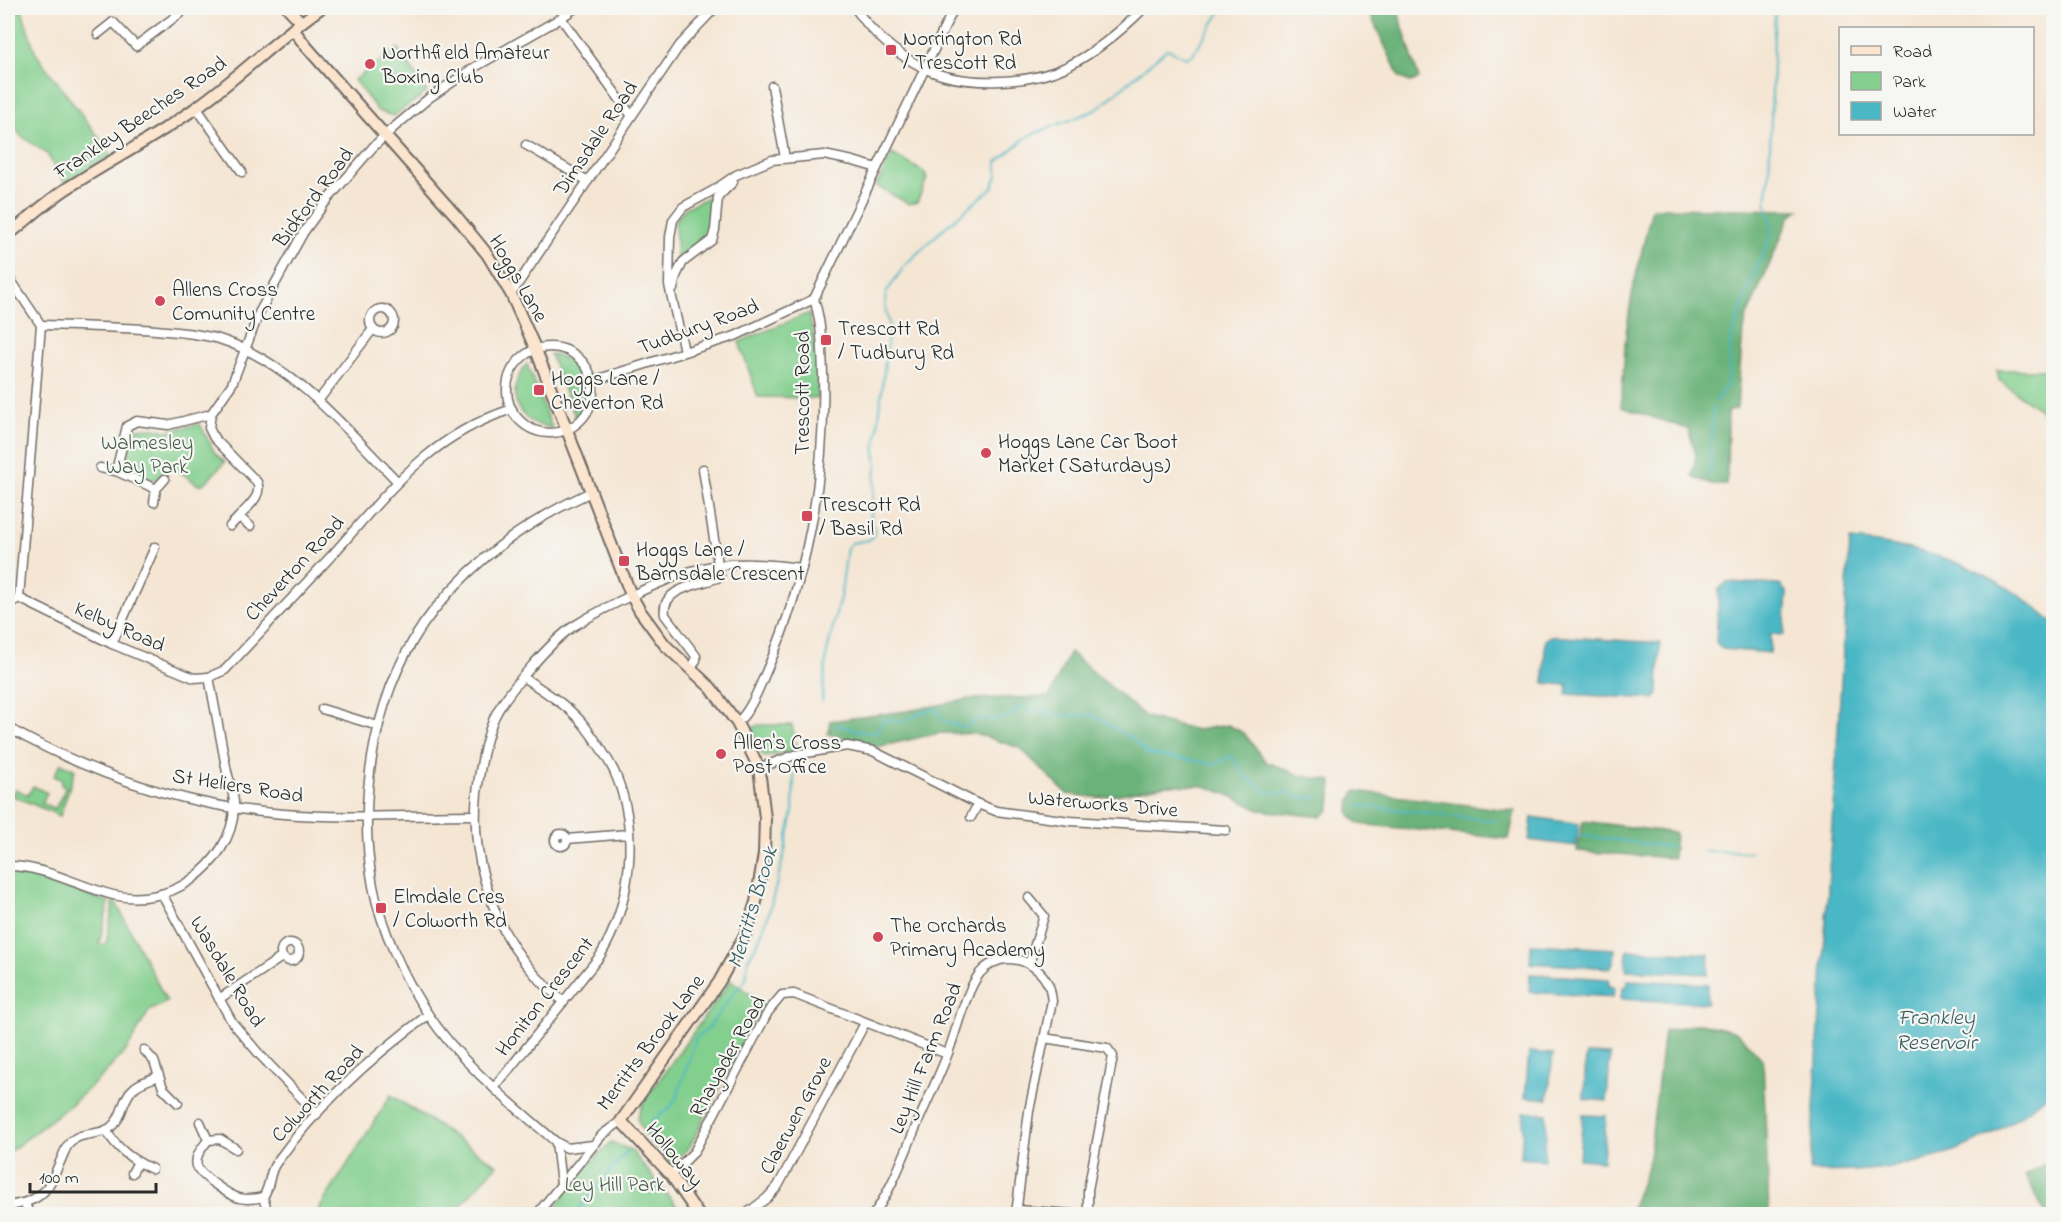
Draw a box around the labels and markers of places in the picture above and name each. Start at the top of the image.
place label: Norrington Rd / Trescott Rd [903,25,1022,79]
place label: Northfield Amateur Boxing Club [381,39,550,95]
marker: Norrington Rd / Trescott Rd [884,43,898,57]
marker: Northfield Amateur Boxing Club [363,57,377,71]
place label: Allens Cross Comunity Centre [172,276,316,332]
marker: Allens Cross Comunity Centre [153,294,167,308]
place label: Trescott Rd / Tudbury Rd [838,315,954,371]
marker: Trescott Rd / Tudbury Rd [819,333,833,347]
place label: Hoggs Lane / Cheverton Rd [551,365,664,419]
marker: Hoggs Lane / Cheverton Rd [532,383,546,397]
place label: Hoggs Lane Car Boot Market (Saturdays) [998,428,1178,484]
marker: Hoggs Lane Car Boot Market (Saturdays) [979,446,993,460]
place label: Trescott Rd / Basil Rd [819,491,921,545]
marker: Trescott Rd / Basil Rd [800,509,814,523]
place label: Hoggs Lane / Barnsdale Crescent [635,536,805,590]
marker: Hoggs Lane / Barnsdale Crescent [617,554,631,568]
place label: Allen's Cross Post Office [733,729,841,783]
marker: Allen's Cross Post Office [714,747,728,761]
place label: Elmdale Cres / Colworth Rd [393,883,507,937]
marker: Elmdale Cres / Colworth Rd [374,901,388,915]
place label: The Orchards Primary Academy [890,912,1045,968]
marker: The Orchards Primary Academy [871,930,885,944]

